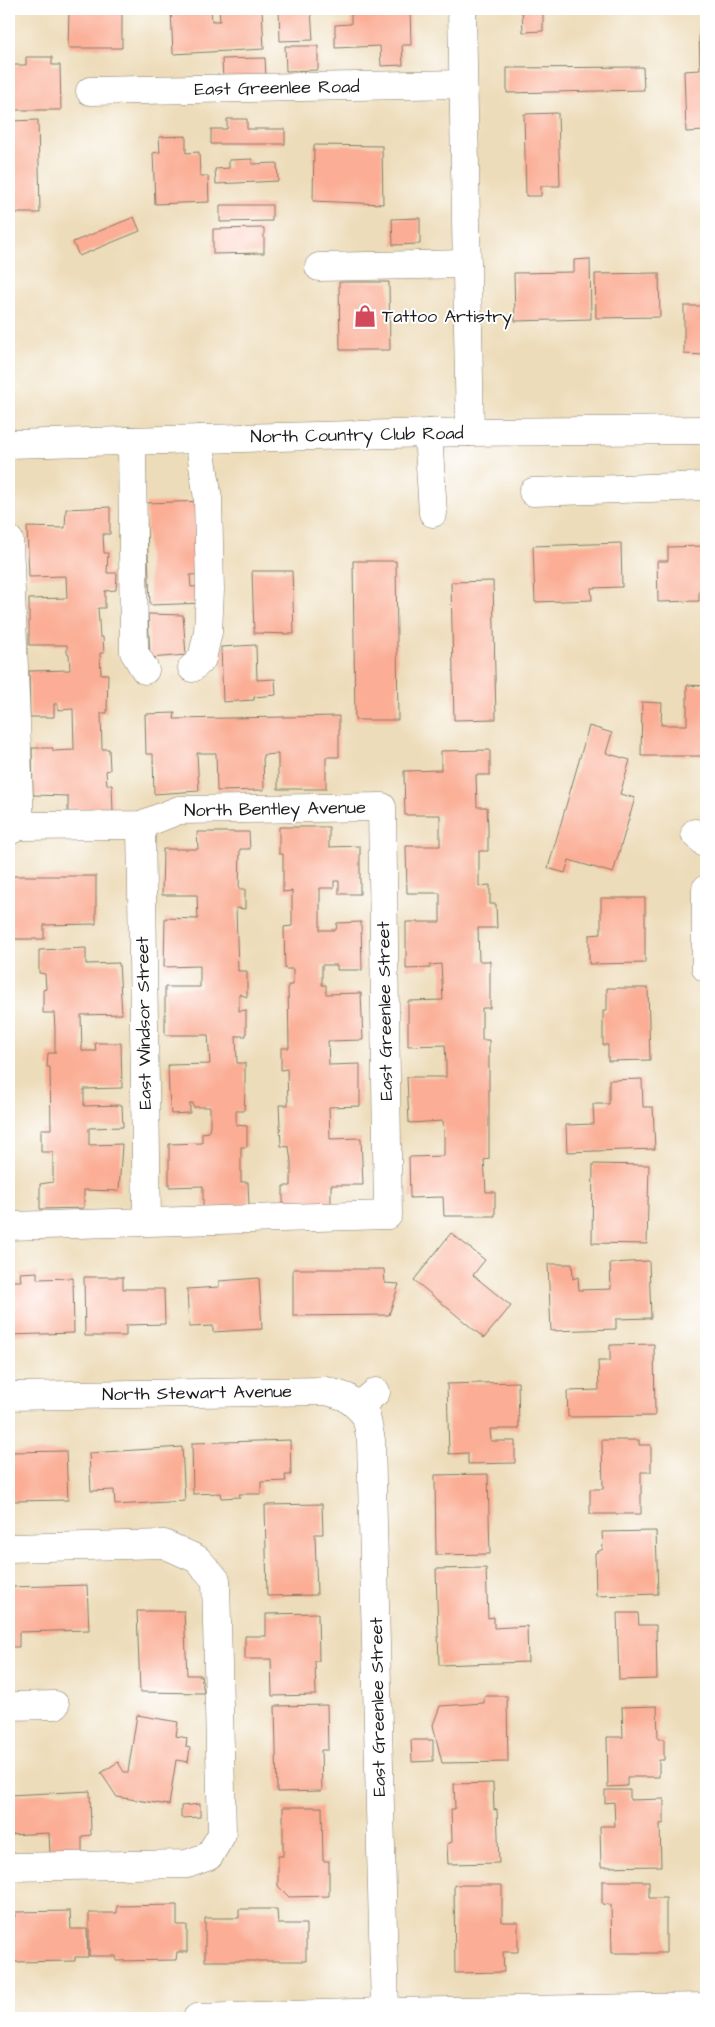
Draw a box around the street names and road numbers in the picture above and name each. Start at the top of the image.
street label: East Greenlee Road [194,74,360,102]
street label: North Country Club Road [250,421,464,450]
street label: North Bentley Avenue [184,795,366,824]
street label: East Greenlee Street [371,920,399,1101]
street label: East Windsor Street [130,936,158,1110]
street label: North Stewart Avenue [102,1379,292,1407]
street label: East Greenlee Street [364,1616,392,1797]

